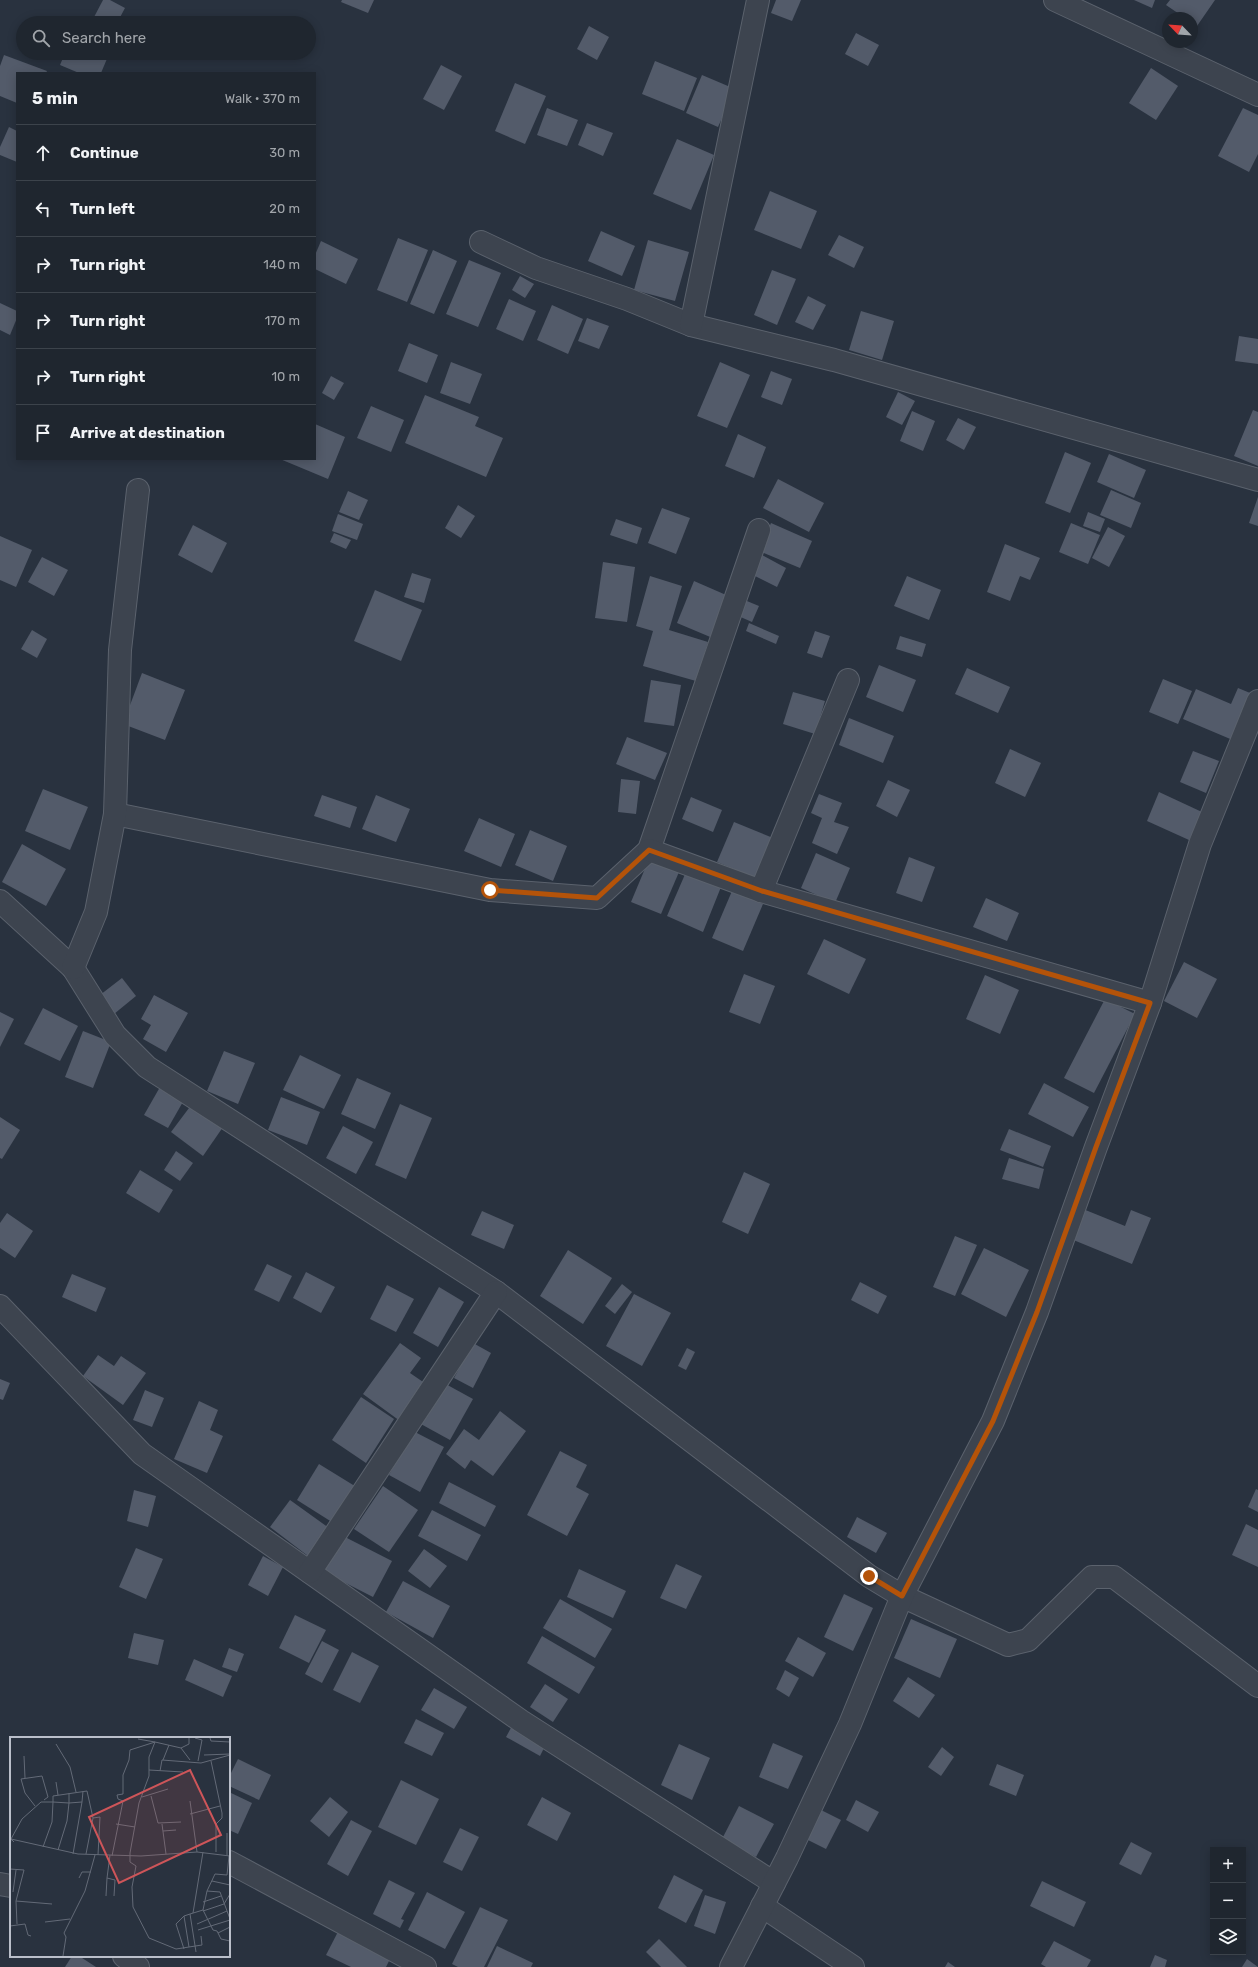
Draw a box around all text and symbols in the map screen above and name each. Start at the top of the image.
north arrow [1162,12,1198,48]
search box [16,16,316,60]
icon: search [30,27,52,49]
text: Search here [62,29,146,47]
text: 5 min [32,88,78,108]
text: Walk · 370 m [225,91,300,106]
icon: ahead [32,142,54,164]
text: Continue [70,144,139,162]
text: 30 m [269,145,300,160]
icon: left [32,198,54,220]
text: Turn left [70,200,135,218]
text: 20 m [269,201,300,216]
icon: right [32,254,54,276]
text: Turn right [70,256,145,274]
text: 140 m [263,257,300,272]
icon: right [32,310,54,332]
text: Turn right [70,312,145,330]
text: 170 m [265,313,300,328]
icon: right [32,366,54,388]
text: Turn right [70,368,145,386]
text: 10 m [271,369,300,384]
icon: arrive [32,422,54,444]
text: Arrive at destination [70,424,225,442]
route start [481,881,499,899]
route end [860,1567,878,1585]
inset map [10,1737,230,1957]
map controls [1210,1847,1246,1955]
button: + [1210,1847,1246,1883]
button: − [1210,1883,1246,1919]
button: layers [1210,1919,1246,1955]

